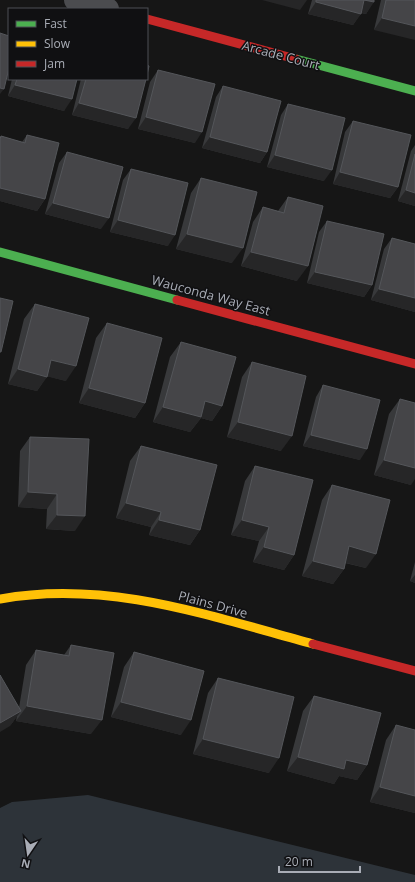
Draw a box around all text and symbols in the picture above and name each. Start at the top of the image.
legend [8,8,148,80]
text: Fast [44,15,67,32]
text: Slow [44,35,71,52]
street label: Arcade Court [240,36,322,74]
text: Jam [43,55,65,72]
street label: Wauconda Way East [150,270,273,320]
street label: Plains Drive [176,586,250,622]
north arrow [8,834,48,874]
scale bar [279,848,360,874]
text: 20 m [285,853,313,870]
text: N [20,856,32,873]

